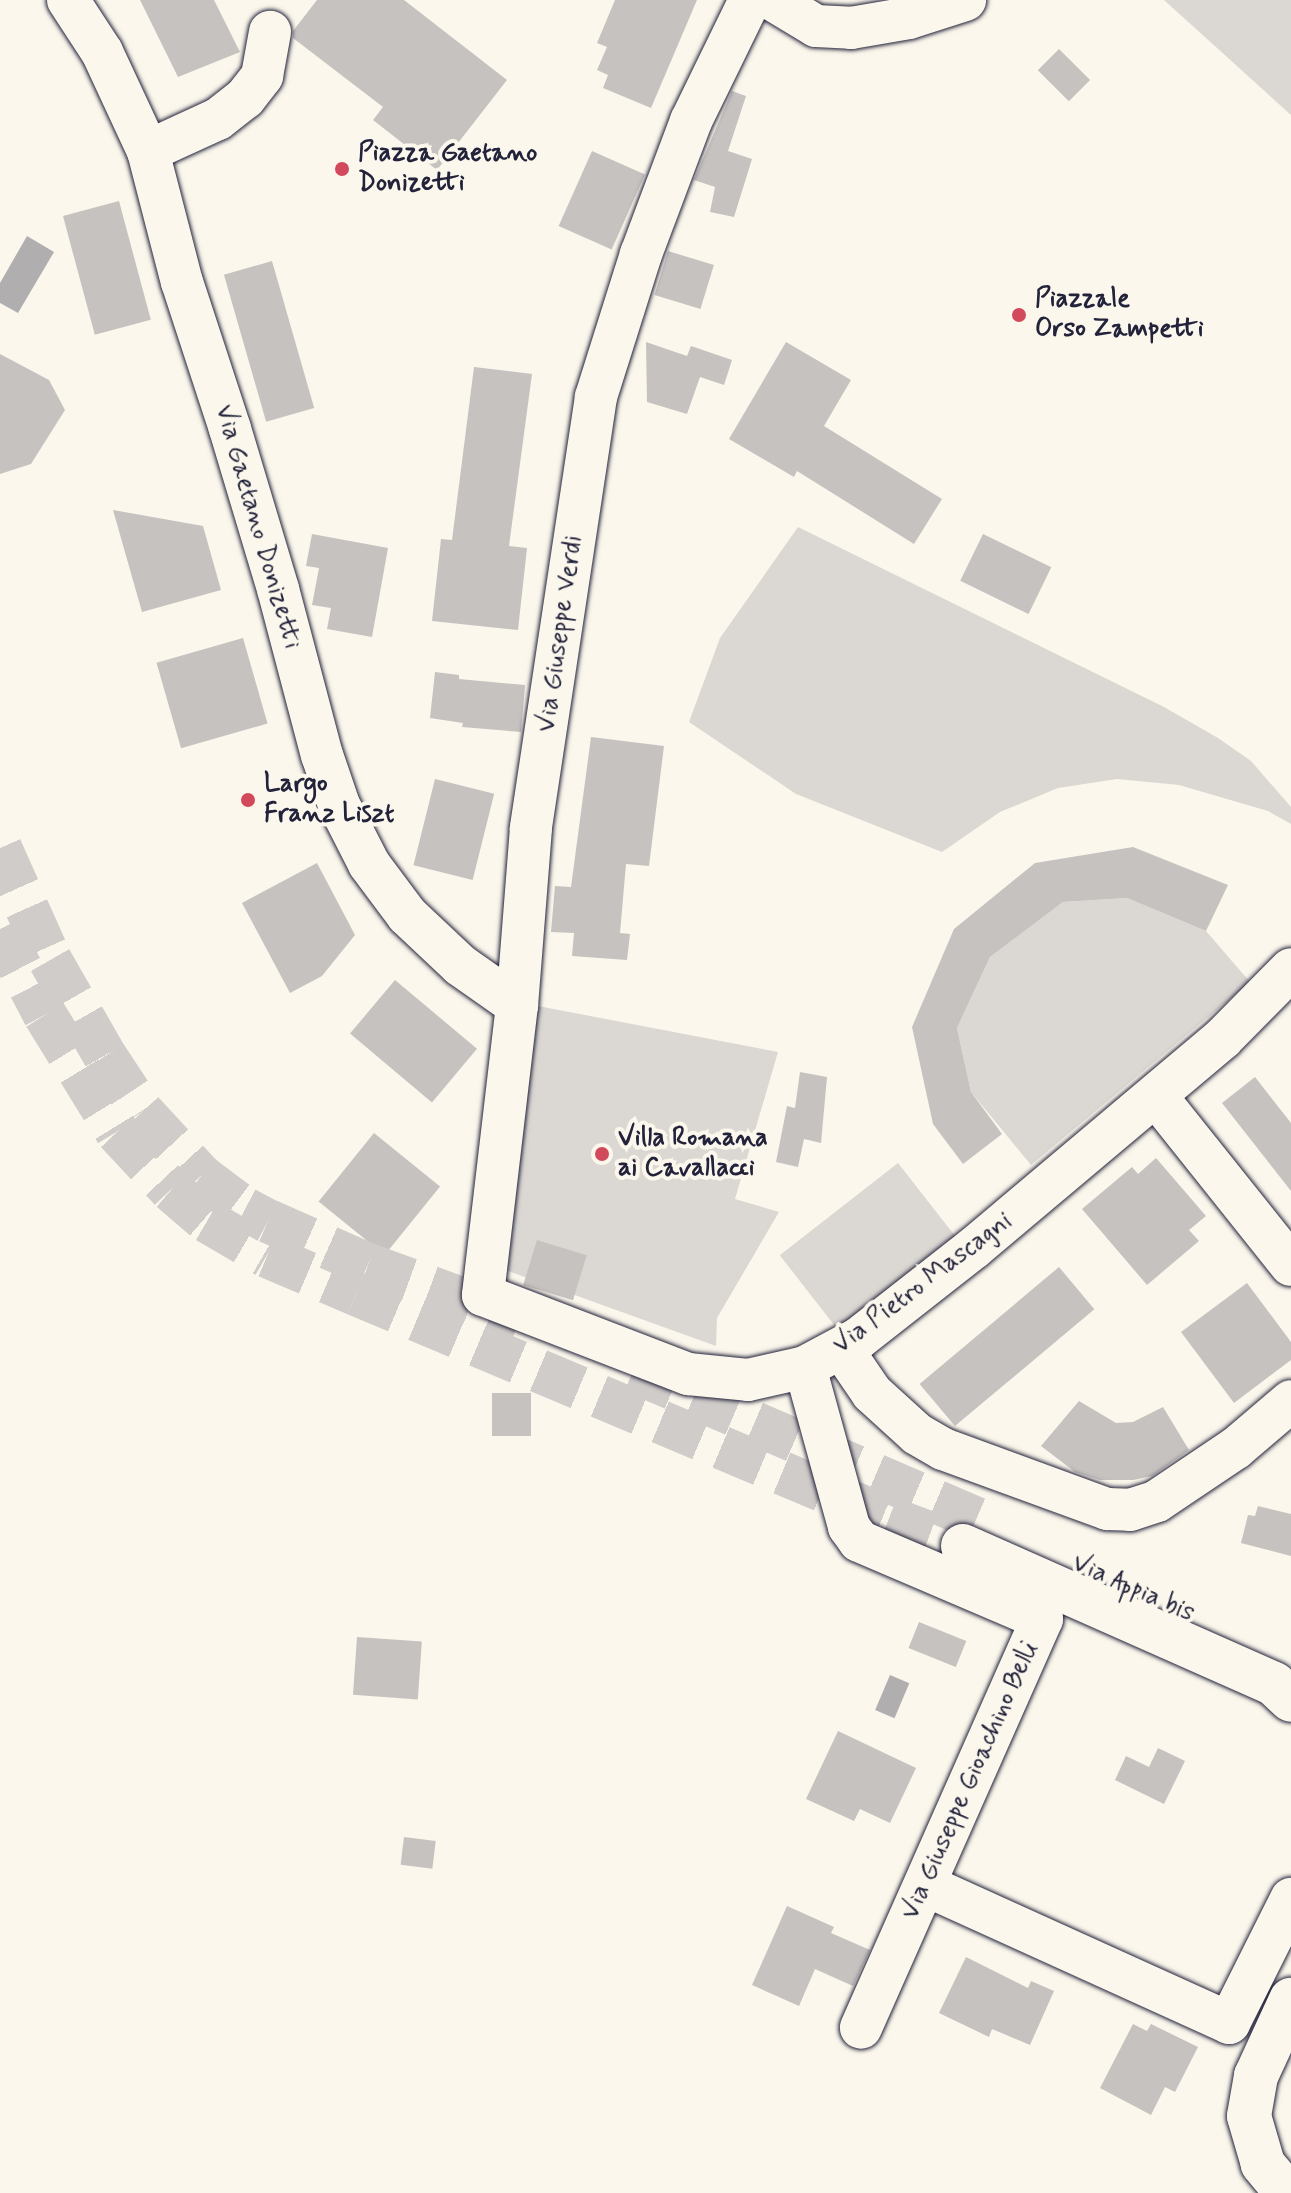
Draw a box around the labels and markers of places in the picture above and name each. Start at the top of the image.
place label: Piazza Gaetano Donizetti [358,138,537,200]
marker: Piazza Gaetano Donizetti [333,160,351,178]
place label: Piazzale Orso Zampetti [1035,284,1205,346]
marker: Piazzale Orso Zampetti [1010,306,1028,324]
place label: Largo Franz Liszt [264,769,404,830]
marker: Largo Franz Liszt [239,791,257,809]
place label: Villa Romana ai Cavallacci [618,1123,771,1184]
marker: Villa Romana ai Cavallacci [593,1145,611,1163]

